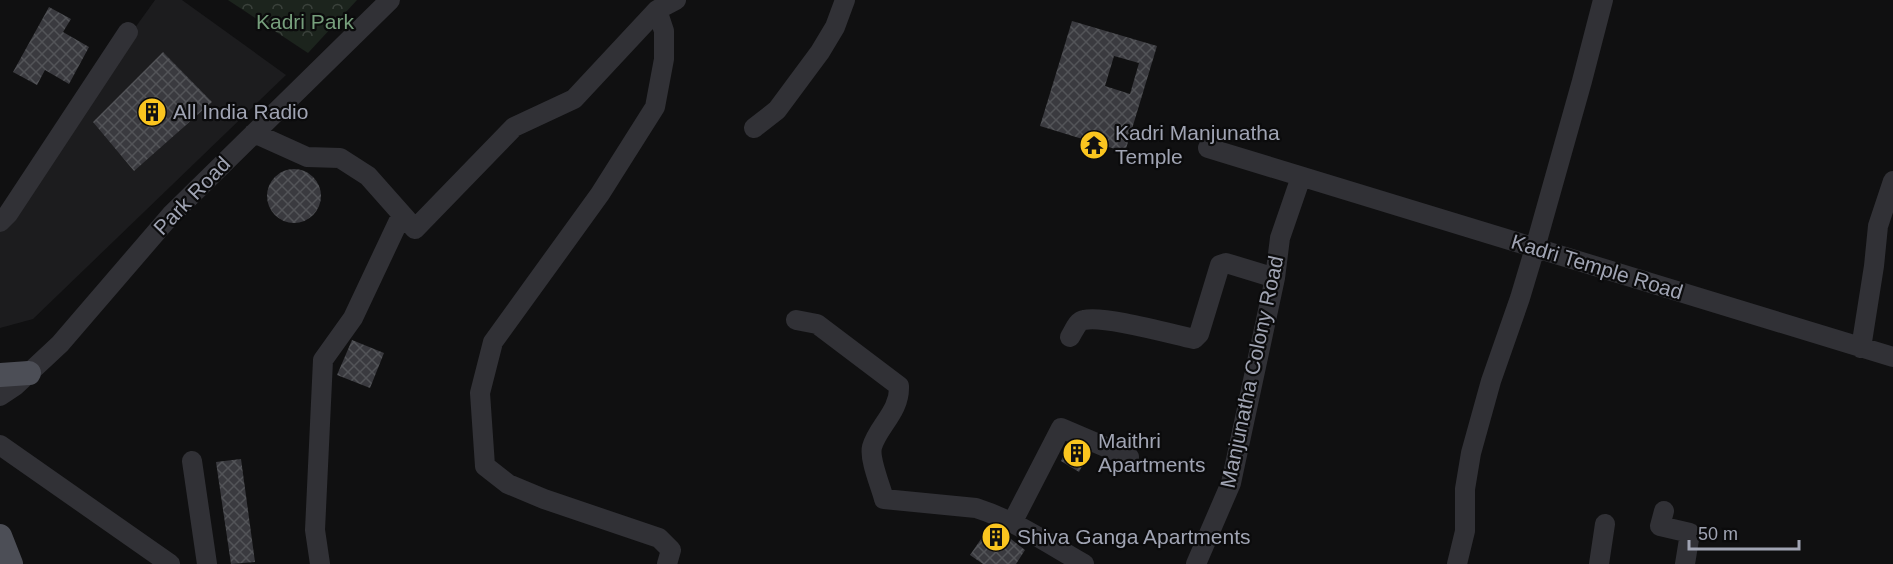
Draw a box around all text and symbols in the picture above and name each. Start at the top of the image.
park label: Kadri Park [256,10,355,33]
building icon: All India Radio [136,96,168,128]
place label: All India Radio [173,100,308,123]
place label: Kadri Manjunatha Temple [1115,121,1280,168]
temple icon: Kadri Manjunatha Temple [1078,129,1110,161]
street label: Park Road [149,152,234,239]
street label: Kadri Temple Road [1509,229,1686,304]
street label: Manjunatha Colony Road [1216,254,1287,490]
place label: Maithri Apartments [1098,429,1205,476]
building icon: Maithri Apartments [1061,437,1093,469]
scale bar [1689,513,1798,551]
building icon: Shiva Ganga Apartments [980,521,1012,553]
text: 50 m [1698,524,1738,544]
place label: Shiva Ganga Apartments [1017,525,1250,548]

